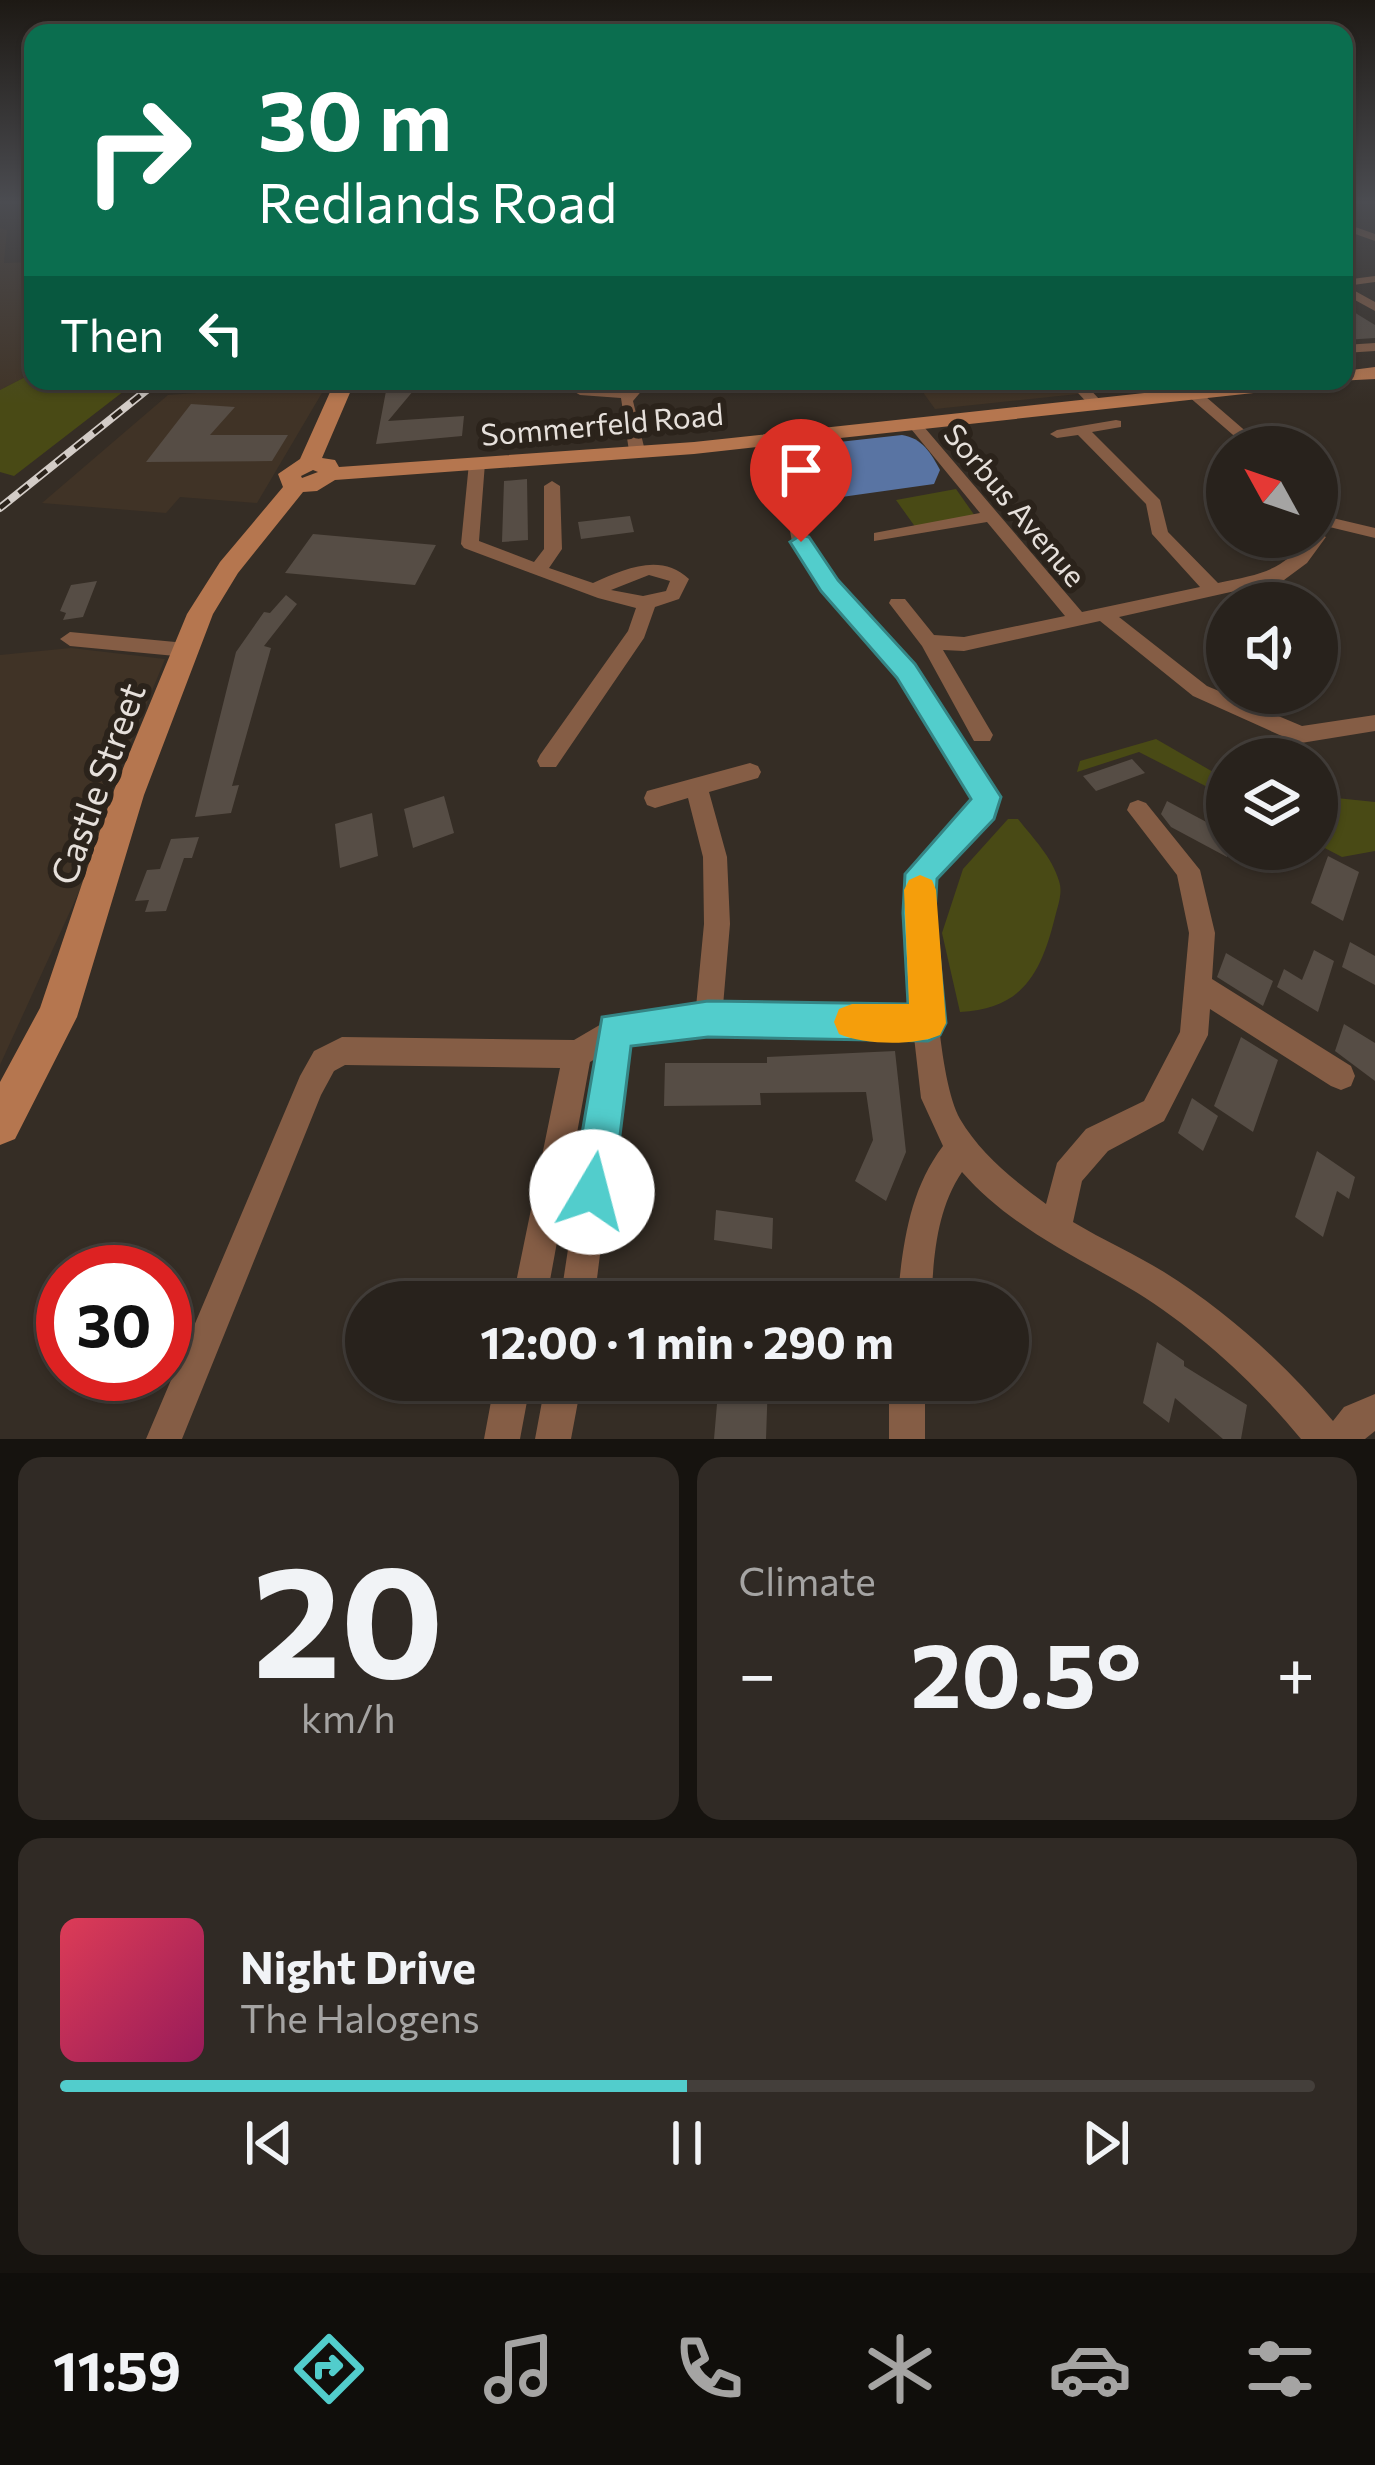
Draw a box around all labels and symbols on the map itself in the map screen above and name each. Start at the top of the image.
street label: Sommerfeld Road [479,394,725,452]
street label: Sorbus Avenue [937,415,1095,593]
pin [750,419,852,542]
north arrow [1206,426,1338,558]
street label: Castle Street [39,676,153,890]
position arrow [529,1129,655,1255]
speed limit sign: 30 [36,1245,192,1401]

